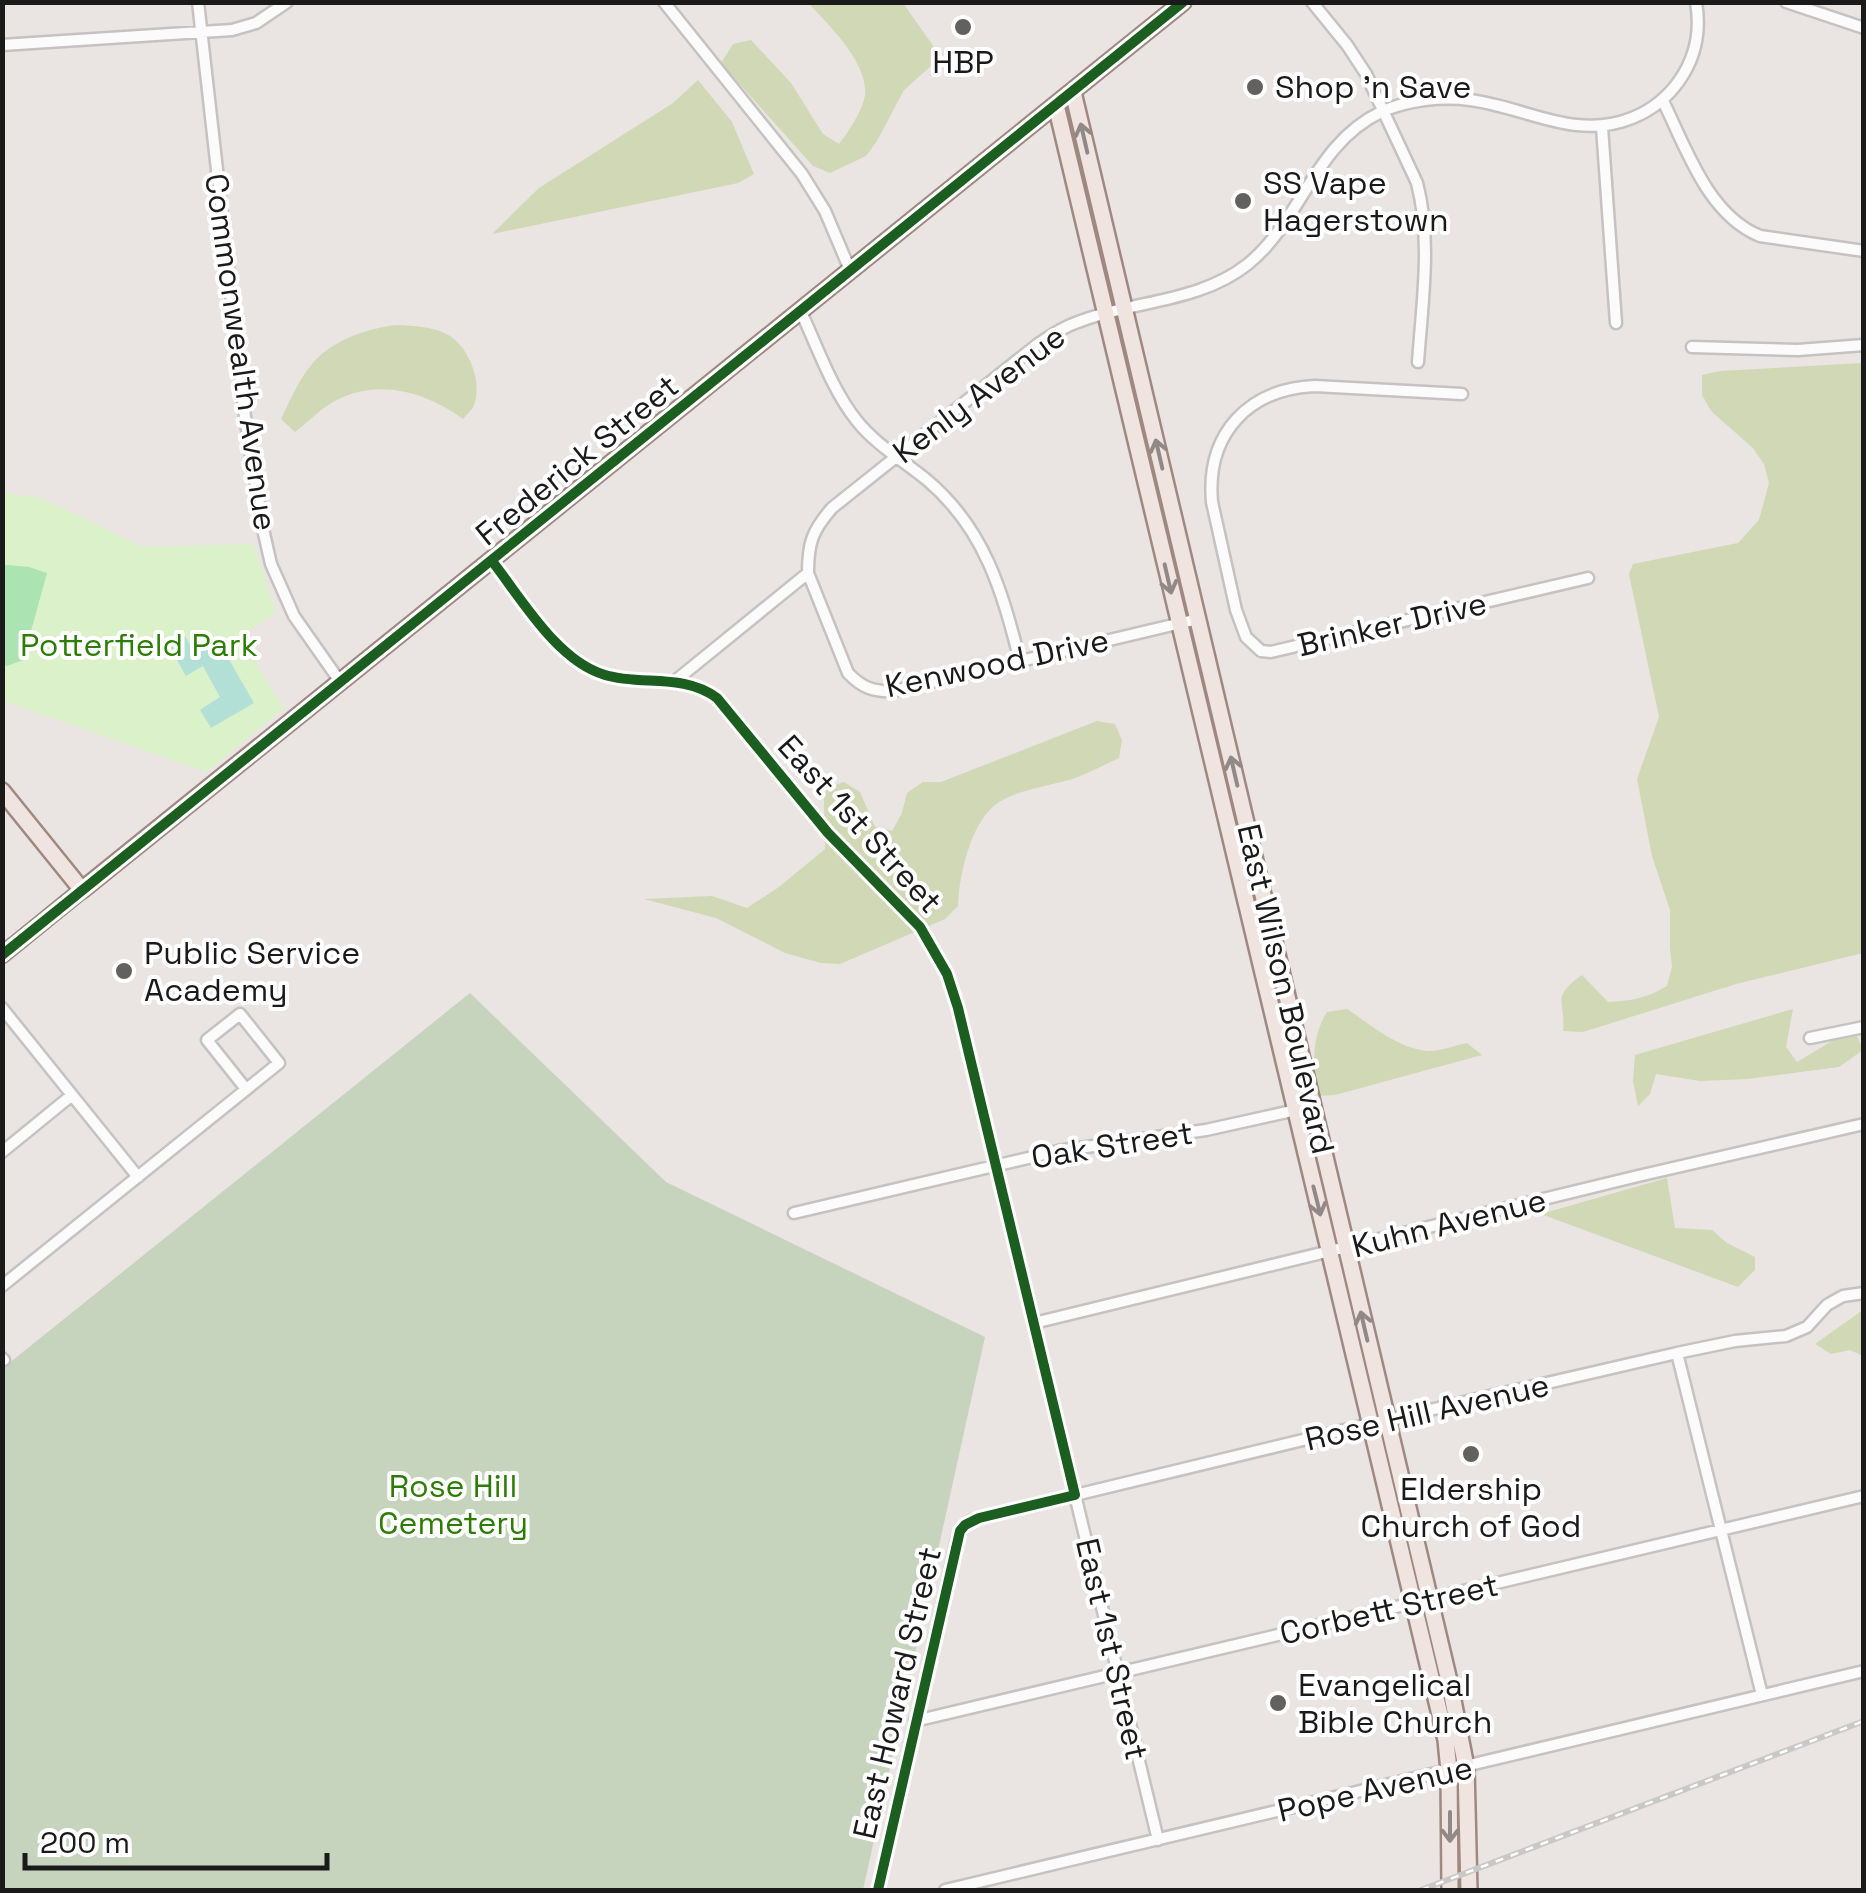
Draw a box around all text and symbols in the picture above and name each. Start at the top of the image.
marker: HBP [952,16,974,38]
place label: HBP [932,42,994,82]
place label: Shop 'n Save [1275,67,1471,107]
marker: Shop 'n Save [1244,76,1266,98]
one-way arrow [1074,123,1092,155]
place label: SS Vape Hagerstown [1263,163,1449,240]
street label: Commonwealth Avenue [196,171,286,533]
marker: SS Vape Hagerstown [1232,190,1254,212]
street label: Kenly Avenue [885,316,1073,472]
street label: Frederick Street [467,366,687,554]
one-way arrow [1149,439,1167,471]
one-way arrow [1160,562,1178,594]
street label: Brinker Drive [1294,583,1490,665]
street label: Kenwood Drive [882,620,1112,706]
park label: Potterfield Park [20,625,258,665]
street label: East 1st Street [769,727,951,921]
one-way arrow [1224,756,1242,788]
street label: East Wilson Boulevard [1229,820,1343,1158]
place label: Public Service Academy [144,933,360,1010]
marker: Public Service Academy [113,960,135,982]
street label: Oak Street [1028,1112,1196,1178]
street label: Kuhn Avenue [1348,1180,1550,1266]
one-way arrow [1309,1184,1327,1216]
one-way arrow [1354,1311,1372,1343]
street label: Rose Hill Avenue [1301,1364,1553,1460]
marker: Eldership Church of God [1460,1443,1482,1465]
park label: Rose Hill Cemetery [378,1466,528,1543]
place label: Eldership Church of God [1361,1469,1581,1546]
street label: East 1st Street [1067,1534,1157,1764]
street label: East Howard Street [844,1543,950,1843]
street label: Corbett Street [1276,1564,1502,1654]
place label: Evangelical Bible Church [1298,1665,1492,1742]
marker: Evangelical Bible Church [1267,1692,1289,1714]
street label: Pope Avenue [1274,1747,1476,1831]
scale bar [25,1808,328,1870]
one-way arrow [1440,1810,1460,1843]
text: 200 m [40,1823,130,1862]

